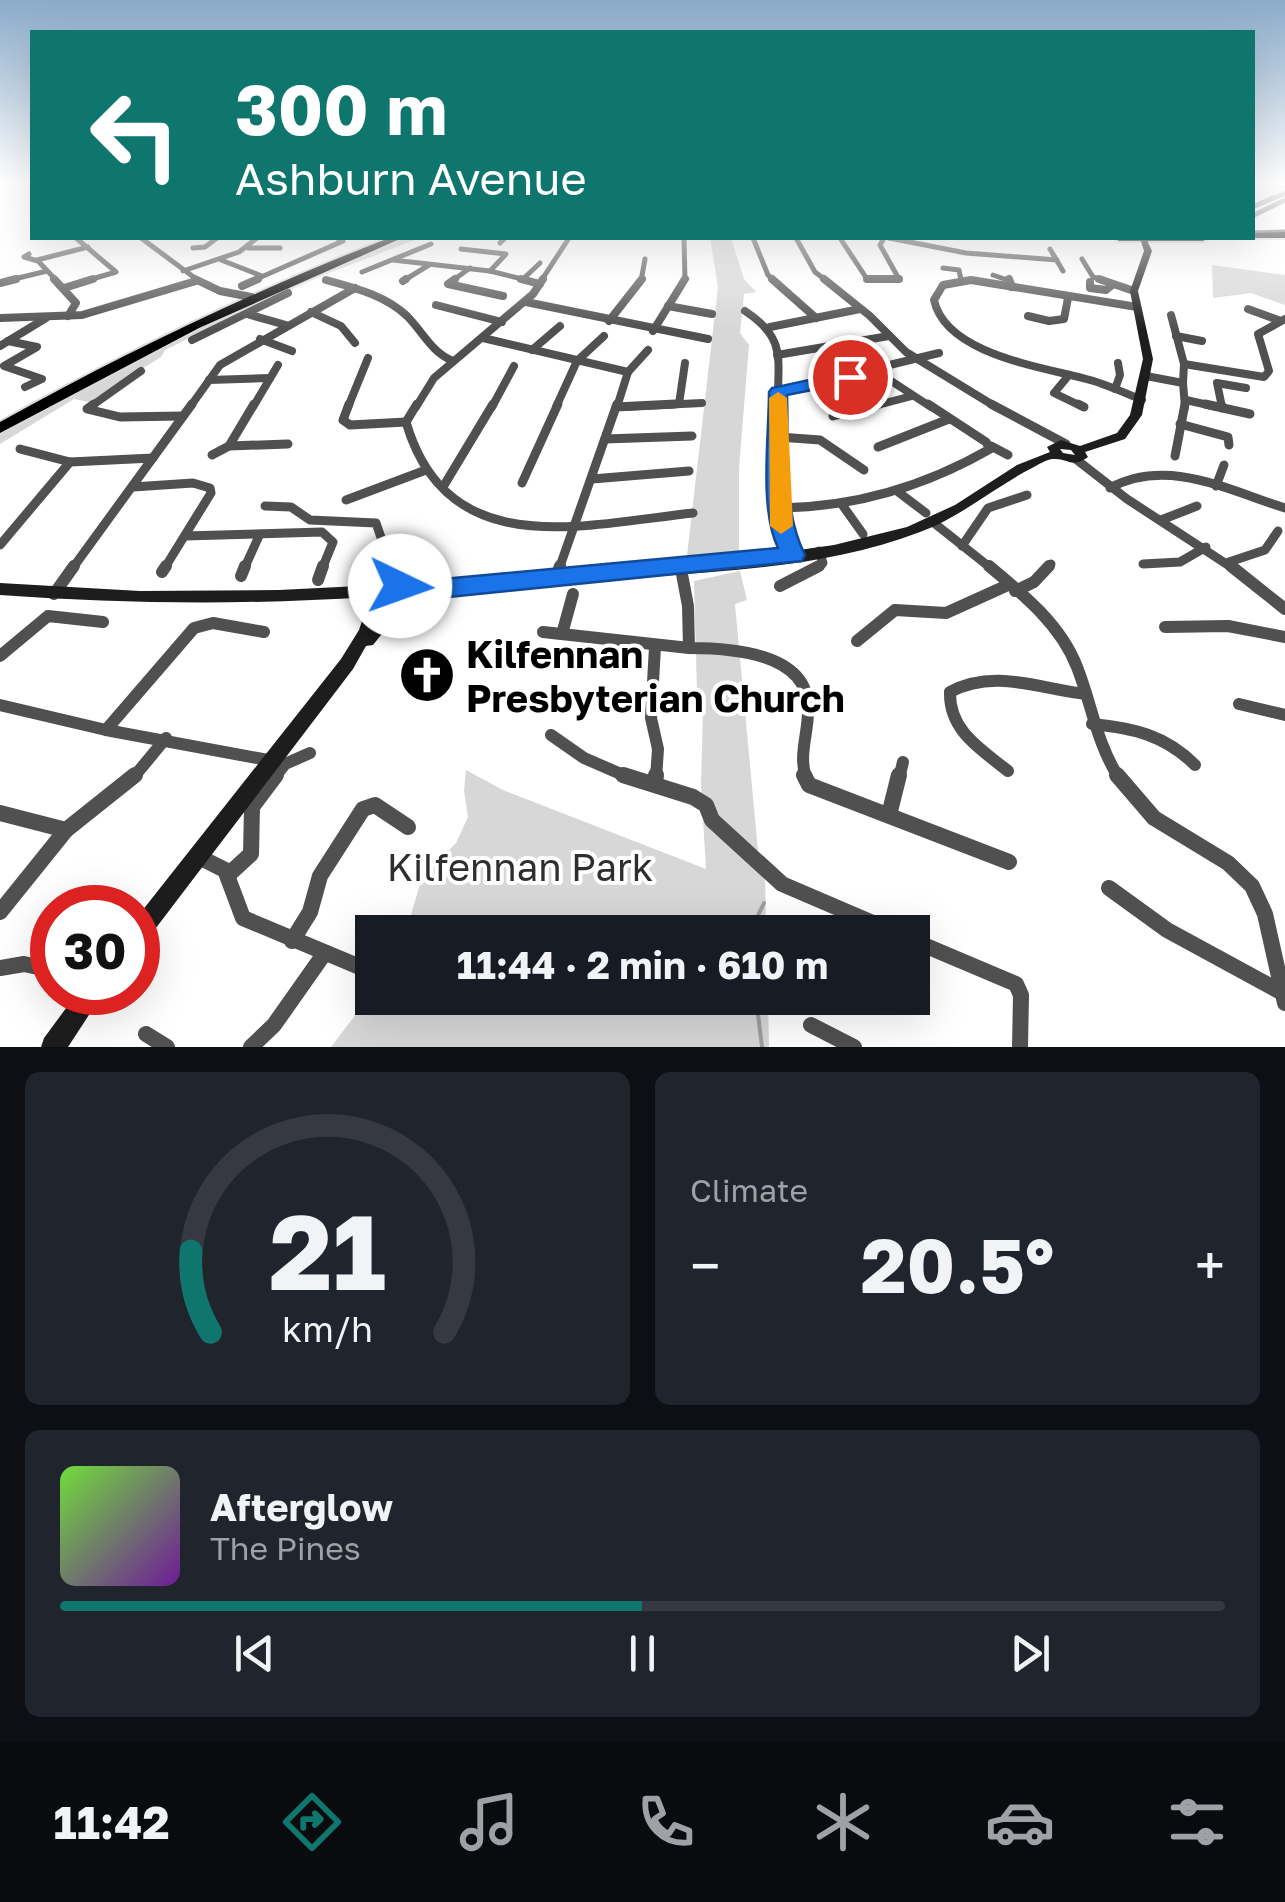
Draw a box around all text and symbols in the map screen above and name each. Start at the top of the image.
text: 300 m [235,66,447,150]
icon: left [70,70,200,200]
text: Ashburn Avenue [235,151,587,205]
pin [808,335,893,420]
icon: arrive [823,350,878,405]
position arrow [348,534,452,638]
place label: Kilfennan Presbyterian Church [466,631,845,721]
church icon: Kilfennan Presbyterian Church [397,645,457,705]
park label: Kilfennan Park [387,844,653,889]
speed limit sign: 30 [30,885,160,1015]
text: 11:44 · 2 min · 610 m [457,942,828,987]
text: Climate [690,1171,808,1209]
text: 21 [269,1188,386,1313]
text: 20.5° [861,1219,1054,1310]
text: − [690,1232,720,1298]
text: + [1195,1232,1225,1298]
text: km/h [282,1307,373,1350]
text: Afterglow [210,1484,393,1529]
text: The Pines [210,1529,361,1567]
icon: previous [227,1626,282,1681]
icon: pause [615,1626,670,1681]
icon: next [1003,1626,1058,1681]
icon: directions [277,1787,347,1857]
icon: music [454,1787,524,1857]
icon: phone [631,1787,701,1857]
icon: climate [808,1787,878,1857]
icon: car [985,1787,1055,1857]
icon: filters [1162,1787,1232,1857]
text: 11:42 [53,1795,170,1849]

